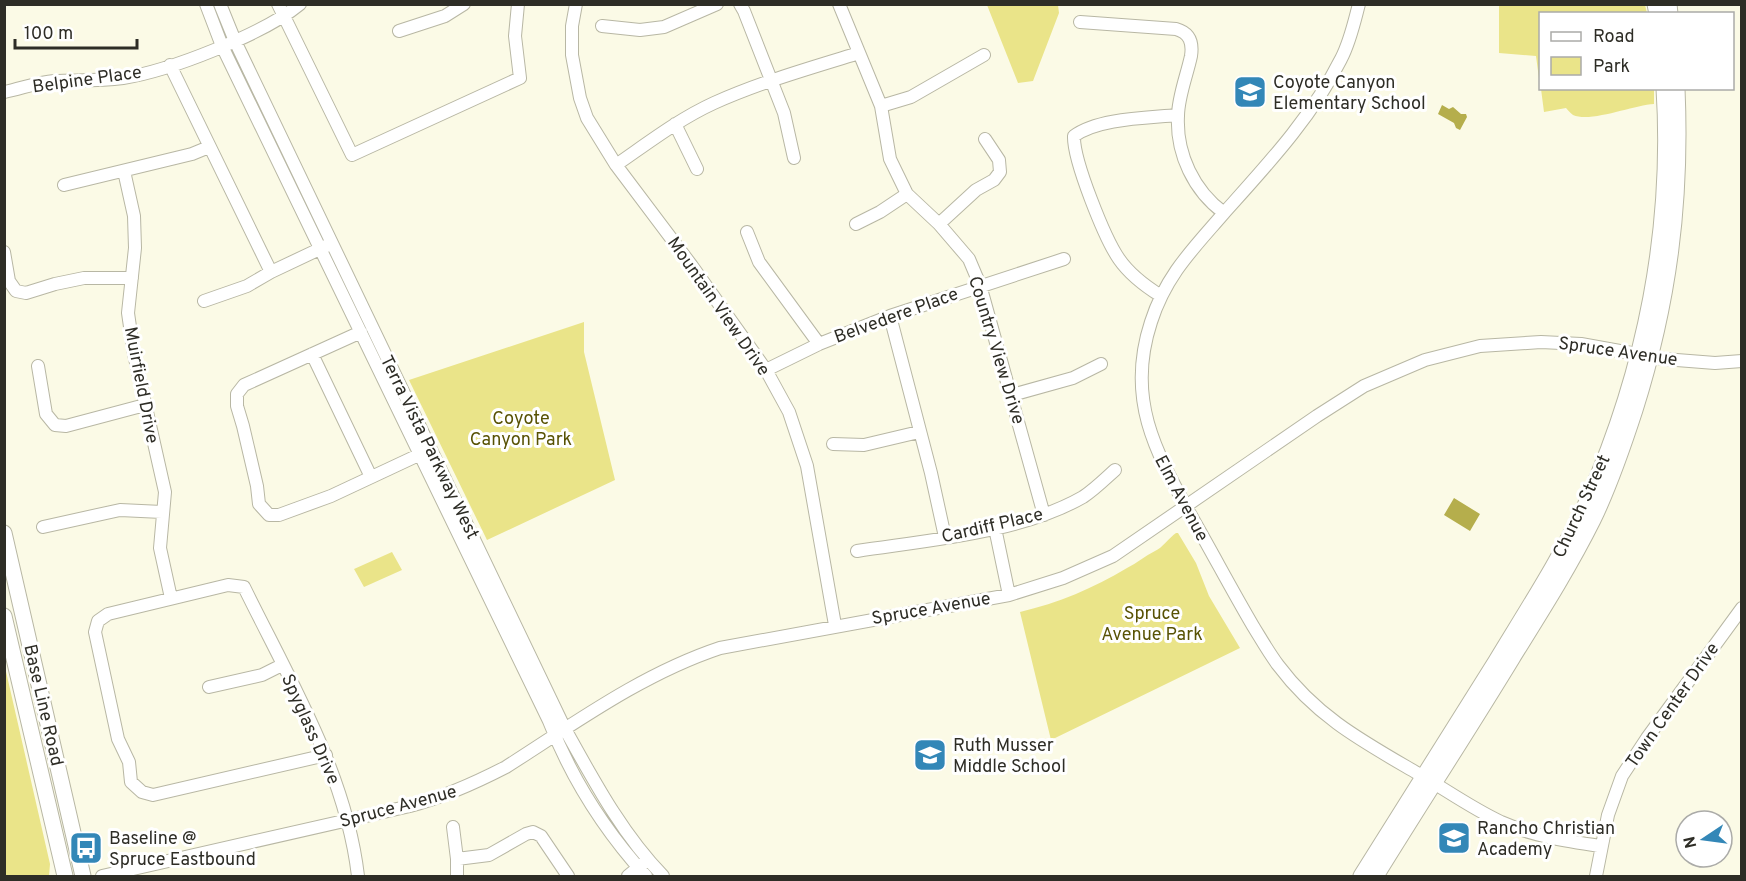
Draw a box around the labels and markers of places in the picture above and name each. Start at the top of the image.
place label: Coyote Canyon Elementary School [1273,72,1426,116]
school or university icon: Coyote Canyon Elementary School [1232,74,1268,110]
place label: Ruth Musser Middle School [953,735,1066,779]
school or university icon: Ruth Musser Middle School [912,737,948,773]
place label: Rancho Christian Academy [1477,818,1615,862]
school or university icon: Rancho Christian Academy [1436,820,1472,856]
place label: Baseline @ Spruce Eastbound [109,828,256,872]
bus stop icon: Baseline @ Spruce Eastbound [68,830,104,866]

